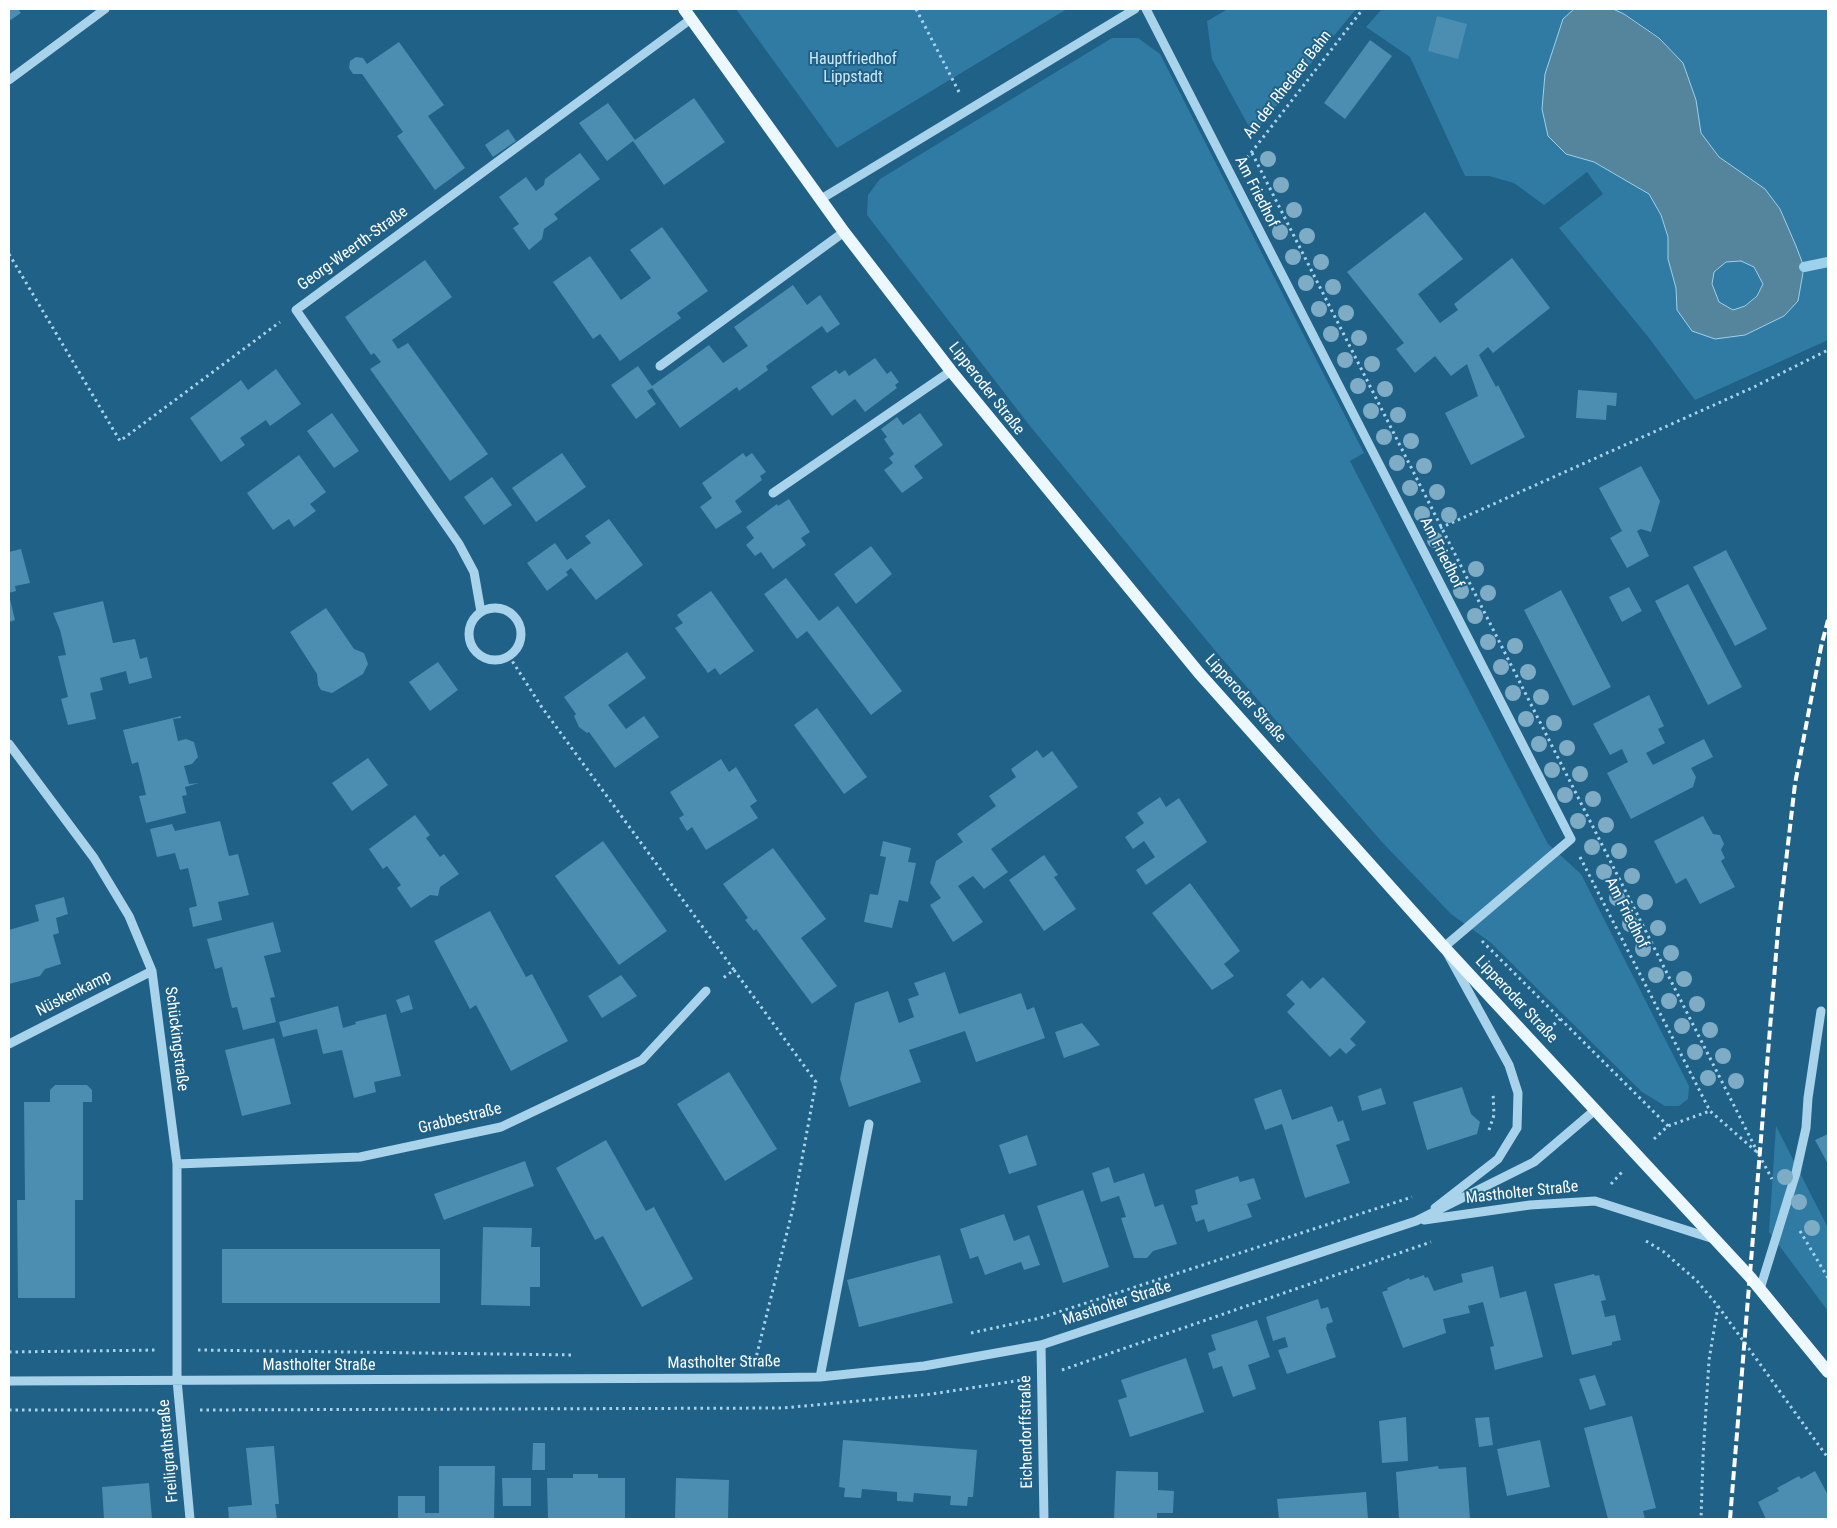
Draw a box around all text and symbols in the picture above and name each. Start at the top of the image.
street label: An der Rhedaer Bahn [1240,27,1336,143]
park label: Hauptfriedhof Lippstadt [809,50,897,88]
street label: Am Friedhof [1230,153,1282,231]
street label: Georg-Weerth-Straße [294,203,412,295]
street label: Lipperoder Straße [944,339,1028,439]
street label: Am Friedhof [1415,514,1467,592]
street label: Lipperoder Straße [1200,651,1290,747]
street label: Am Friedhof [1600,874,1652,952]
street label: Lipperoder Straße [1471,952,1561,1048]
street label: Nüskenkamp [33,967,115,1021]
street label: Schückingstraße [160,986,192,1092]
street label: Grabbestraße [416,1099,504,1139]
street label: Mastholter Straße [1465,1178,1579,1208]
street label: Mastholter Straße [1060,1277,1174,1331]
street label: Mastholter Straße [667,1352,781,1374]
street label: Mastholter Straße [262,1356,376,1376]
street label: Eichendorffstraße [1016,1375,1038,1489]
street label: Freiligrathstraße [155,1399,183,1503]

